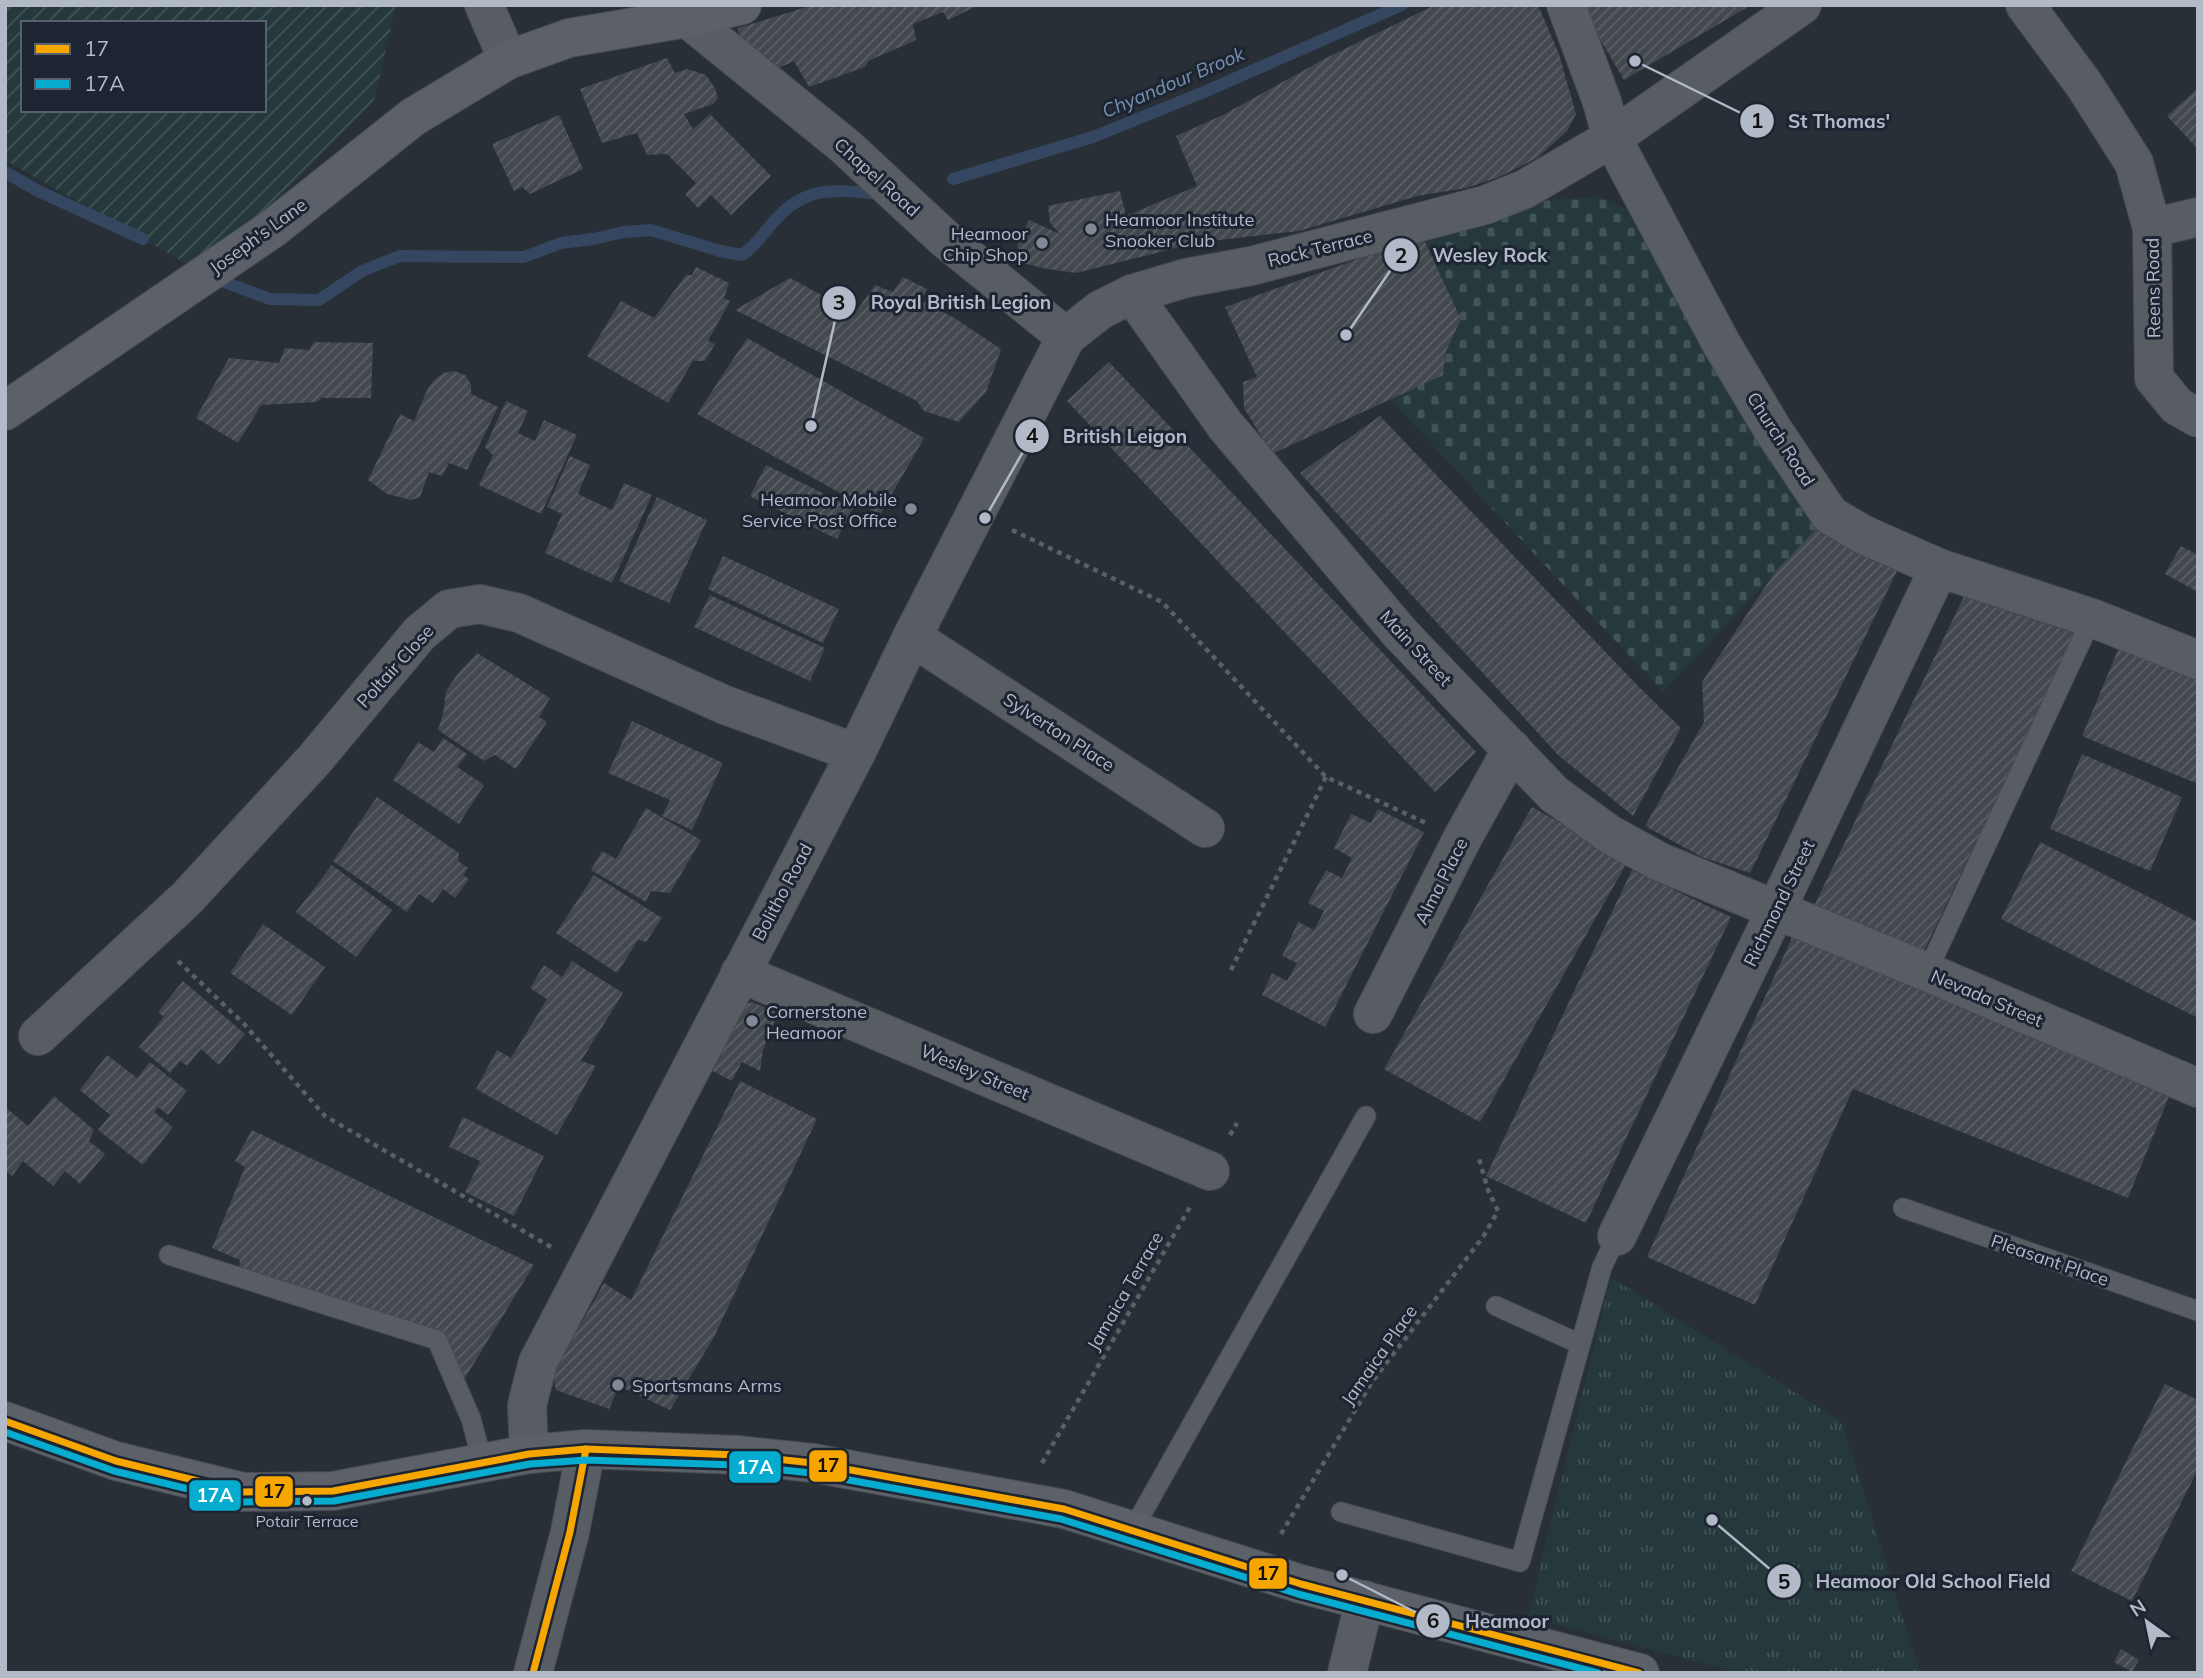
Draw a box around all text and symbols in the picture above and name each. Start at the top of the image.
legend [21,21,266,112]
text: 17 [84,35,109,61]
water label: Chyandour Brook [1098,41,1249,123]
text: 17A [84,70,125,96]
callout: St Thomas' [1739,101,1904,141]
text: 1 [1751,107,1763,133]
text: St Thomas' [1788,109,1890,133]
street label: Chapel Road [829,133,925,221]
street label: Joseph's Lane [205,193,311,279]
place label: Heamoor Institute Snooker Club [1105,208,1254,252]
marker: Heamoor Institute Snooker Club [1083,221,1099,237]
place label: Heamoor Chip Shop [943,222,1028,266]
street label: Rock Terrace [1265,224,1375,272]
marker: Heamoor Chip Shop [1034,235,1050,251]
callout: Wesley Rock [1384,235,1562,275]
street label: Reens Road [2141,238,2165,338]
text: 2 [1395,242,1407,268]
text: Wesley Rock [1432,243,1548,267]
callout: Royal British Legion [821,283,1065,323]
text: 3 [833,289,845,315]
text: Royal British Legion [871,290,1051,314]
street label: Church Road [1742,387,1820,491]
callout: British Leigon [1014,416,1201,456]
text: 4 [1026,422,1039,448]
text: British Leigon [1063,424,1187,448]
place label: Heamoor Mobile Service Post Office [742,488,897,532]
marker: Heamoor Mobile Service Post Office [903,501,919,517]
street label: Main Street [1375,605,1457,691]
street label: Poltair Close [352,620,438,712]
street label: Sylverton Place [999,687,1119,777]
street label: Alma Place [1409,834,1473,928]
street label: Richmond Street [1738,836,1820,970]
street label: Bolitho Road [747,839,817,945]
street label: Nevada Street [1928,964,2046,1032]
place label: Cornerstone Heamoor [766,1000,867,1044]
marker: Cornerstone Heamoor [744,1013,760,1029]
street label: Wesley Street [917,1039,1033,1105]
street label: Jamaica Terrace [1082,1227,1168,1355]
street label: Pleasant Place [1988,1229,2112,1291]
street label: Jamaica Place [1336,1300,1422,1410]
place label: Sportsmans Arms [632,1374,782,1397]
marker: Sportsmans Arms [610,1377,626,1393]
line badge: 17 [808,1449,848,1483]
line badge: 17A [728,1450,782,1484]
text: 17 [817,1453,839,1477]
text: 17A [736,1455,774,1479]
line badge: 17 [254,1475,294,1508]
line badge: 17A [188,1479,242,1512]
text: 17 [263,1479,285,1503]
text: 17A [196,1483,234,1507]
marker: Potair Terrace [300,1494,314,1508]
place label: Potair Terrace [256,1511,358,1531]
line badge: 17 [1248,1557,1288,1590]
text: 17 [1257,1561,1279,1585]
callout: Heamoor Old School Field [1767,1561,2065,1601]
text: 5 [1778,1568,1790,1594]
text: Heamoor Old School Field [1816,1569,2050,1593]
north arrow [2112,1587,2182,1657]
text: N [2125,1594,2150,1622]
callout: Heamoor [1416,1601,1563,1641]
text: 6 [1427,1607,1439,1633]
text: Heamoor [1465,1609,1549,1633]

